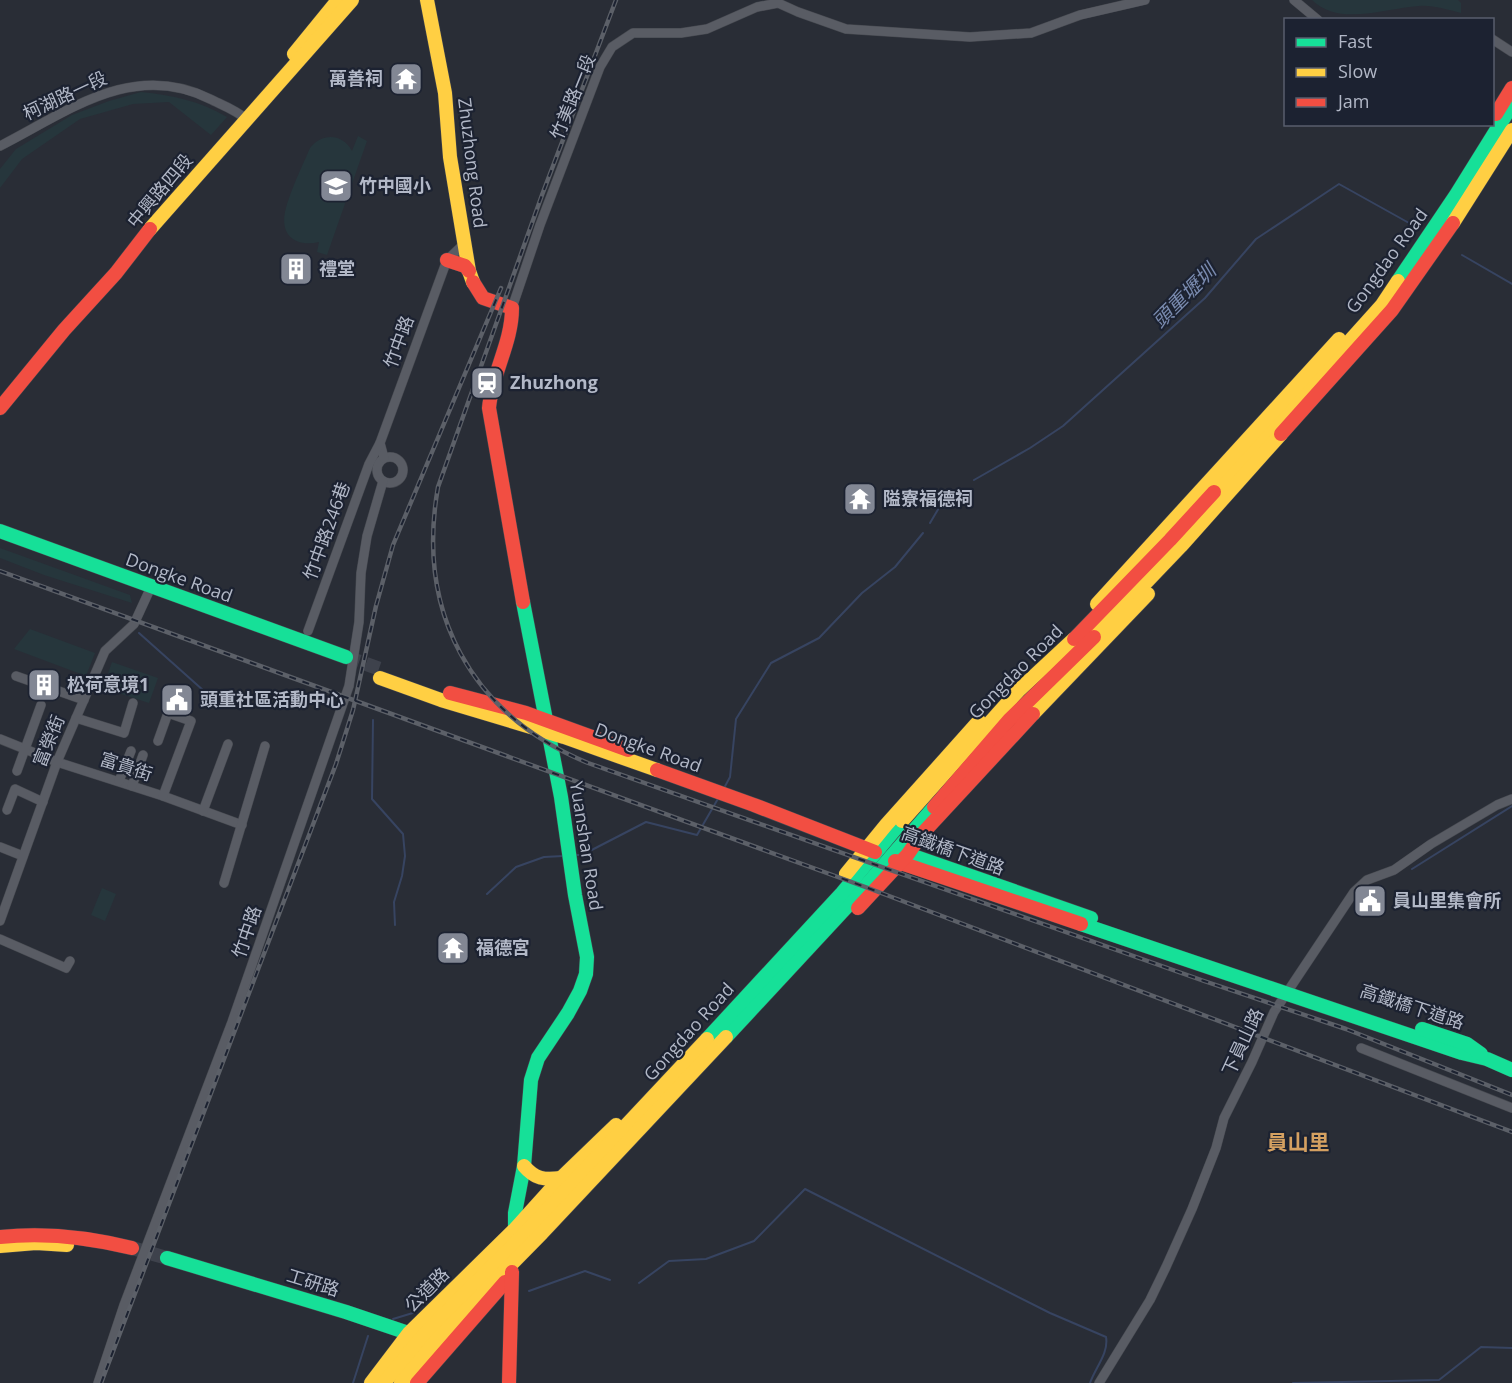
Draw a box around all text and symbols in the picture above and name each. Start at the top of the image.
legend [1284,18,1494,126]
text: Fast [1338,29,1372,53]
street label: 竹美路一段 [544,50,600,143]
text: Slow [1338,59,1377,83]
temple icon: 萬善祠 [388,61,424,97]
street label: 柯湖路一段 [19,65,110,125]
place label: 萬善祠 [329,66,383,90]
text: Jam [1336,89,1370,113]
street label: Zhuzhong Road [453,96,493,229]
street label: 中興路四段 [121,148,197,233]
school or university icon: 竹中國小 [318,168,354,204]
place label: 竹中國小 [359,173,431,197]
street label: Gongdao Road [1340,203,1432,318]
building icon: 禮堂 [278,251,314,287]
place label: 禮堂 [319,256,355,280]
water label: 頭重壢圳 [1146,256,1224,333]
street label: 竹中路 [378,312,419,371]
station icon: Zhuzhong [469,365,505,401]
place label: Zhuzhong [510,370,598,394]
street label: 竹中路246巷 [297,478,355,583]
temple icon: 隘寮福德祠 [842,481,878,517]
place label: 隘寮福德祠 [883,486,973,510]
street label: Dongke Road [123,547,236,607]
street label: Gongdao Road [963,619,1068,724]
building icon: 松荷意境1 [26,667,62,703]
place label: 松荷意境1 [67,672,149,696]
public building icon: 頭重社區活動中心 [159,682,195,718]
place label: 頭重社區活動中心 [200,687,344,711]
street label: 富榮街 [27,711,69,770]
street label: Dongke Road [592,717,705,777]
street label: 富貴街 [97,746,156,786]
street label: Yuanshan Road [565,780,609,912]
street label: 高鐵橋下道路 [898,820,1008,880]
public building icon: 員山里集會所 [1352,883,1388,919]
place label: 員山里集會所 [1393,888,1501,912]
street label: 竹中路 [226,902,266,961]
temple icon: 福德宮 [435,930,471,966]
place label: 福德宮 [476,935,530,959]
street label: Gongdao Road [638,977,739,1086]
street label: 高鐵橋下道路 [1357,978,1467,1034]
street label: 下員山路 [1216,1004,1268,1079]
district label: 員山里 [1267,1128,1330,1156]
street label: 公道路 [399,1262,454,1317]
street label: 工研路 [284,1263,343,1301]

